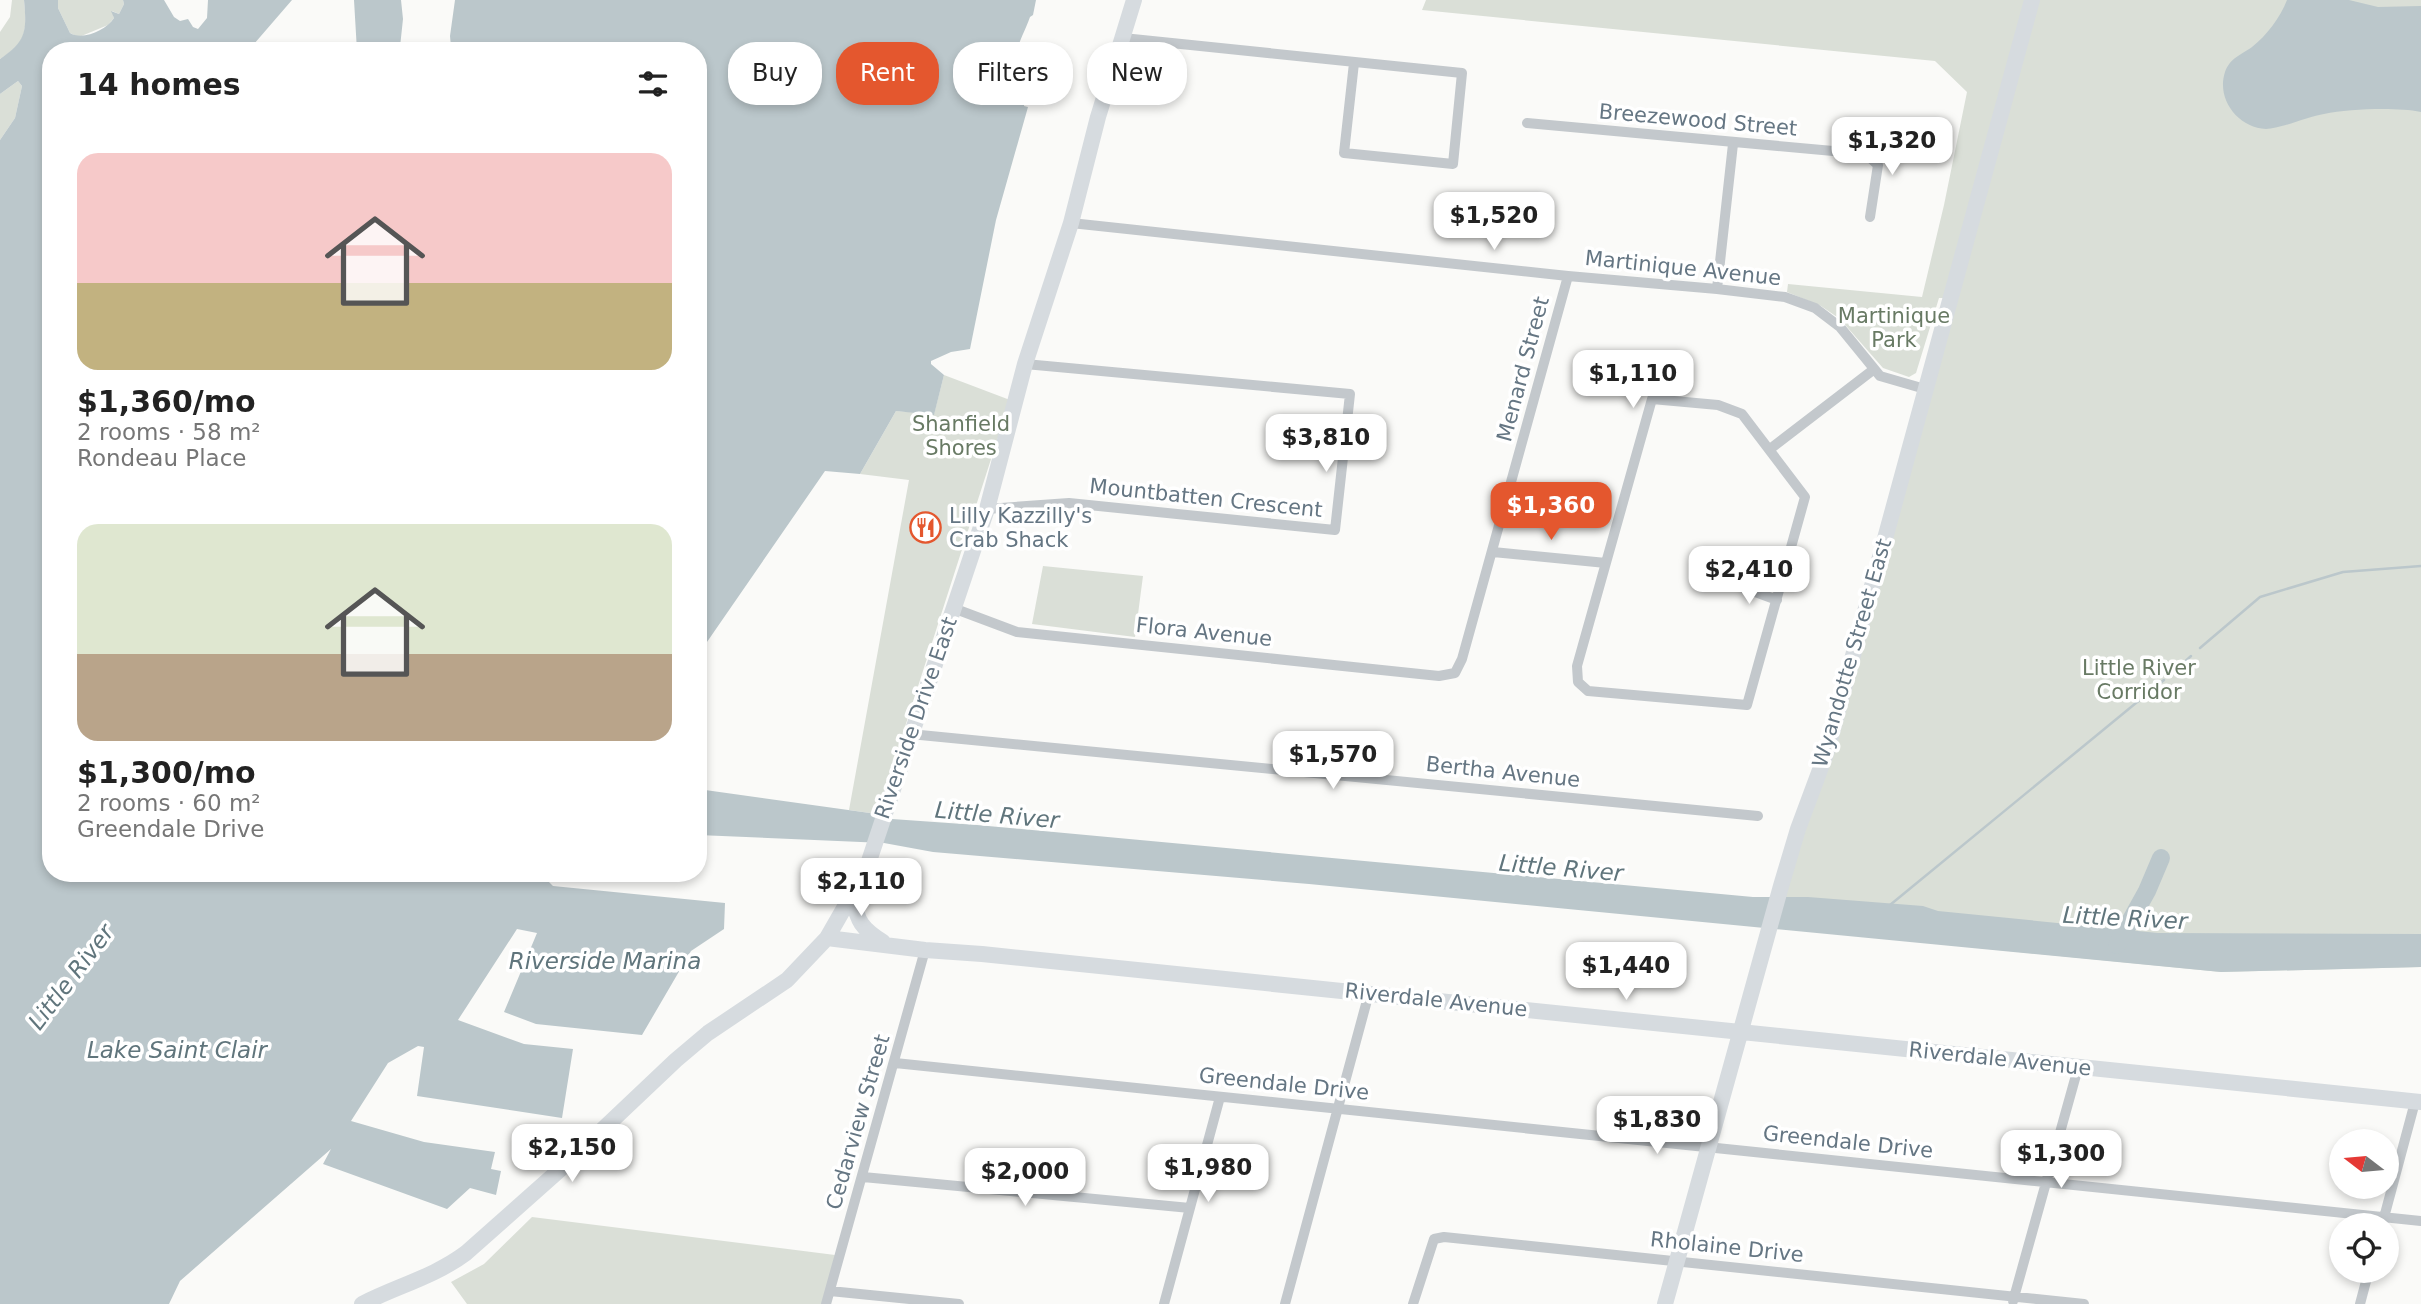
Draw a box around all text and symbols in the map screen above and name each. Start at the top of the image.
chip: Buy [728,42,822,105]
chip: Rent [836,42,939,105]
chip: Filters [953,42,1073,105]
chip: New [1087,42,1187,105]
icon: filters [634,65,672,103]
text: 14 homes [77,67,241,102]
street label: Breezewood Street [1598,99,1798,141]
pin: $1,320 [1835,118,1949,177]
text: $1,320 [1848,127,1936,153]
pin: $1,520 [1437,192,1551,252]
icon: home [312,198,438,324]
text: $1,520 [1450,202,1538,228]
street label: Martinique Avenue [1584,246,1782,290]
street label: Menard Street [1492,294,1554,444]
park label: Martinique Park [1838,304,1950,352]
pin: $1,110 [1576,350,1690,410]
text: $1,110 [1589,360,1677,386]
text: $1,360/mo [77,384,256,419]
park label: Shanfield Shores [912,412,1010,460]
pin: $3,810 [1269,414,1383,474]
text: 2 rooms · 58 m² [77,419,261,445]
text: $3,810 [1282,424,1370,450]
text: Rondeau Place [77,445,246,471]
street label: Mountbatten Crescent [1088,474,1324,522]
pin: $1,360 [1494,482,1608,542]
text: $1,360 [1507,492,1595,518]
place label: Lilly Kazzilly's Crab Shack [949,504,1092,552]
restaurant icon: Lilly Kazzilly's Crab Shack [909,511,943,545]
street label: Wyandotte Street East [1808,536,1896,770]
pin: $2,410 [1692,546,1806,606]
text: $2,410 [1705,556,1793,582]
icon: home [312,569,438,695]
street label: Flora Avenue [1135,613,1273,651]
street label: Riverside Drive East [870,614,962,822]
park label: Little River Corridor [2082,656,2196,704]
pin: $1,570 [1276,732,1390,791]
text: $1,570 [1289,741,1377,767]
street label: Bertha Avenue [1425,752,1581,792]
text: $1,300/mo [77,755,256,790]
text: 2 rooms · 60 m² [77,790,261,816]
water label: Little River [934,797,1062,834]
text: Greendale Drive [77,816,265,842]
water label: Little River [1498,850,1626,887]
pin: $2,110 [804,858,918,918]
text: $2,110 [817,868,905,894]
water label: Little River [2062,902,2189,934]
water label: Little River [23,918,120,1035]
pin: $1,440 [1569,942,1683,1002]
water label: Riverside Marina [509,948,701,974]
text: $1,440 [1582,952,1670,978]
street label: Riverdale Avenue [1343,978,1529,1022]
street label: Cedarview Street [821,1032,895,1212]
water label: Lake Saint Clair [87,1037,269,1063]
street label: Riverdale Avenue [1907,1037,2093,1081]
street label: Greendale Drive [1198,1063,1370,1105]
pin: $1,830 [1600,1096,1714,1156]
text: $1,830 [1613,1106,1701,1132]
street label: Greendale Drive [1762,1121,1934,1163]
pin: $2,150 [515,1124,629,1184]
north arrow [2329,1129,2399,1199]
map controls [2329,1129,2399,1283]
pin: $1,300 [2004,1130,2118,1190]
text: $2,150 [528,1134,616,1160]
text: $1,300 [2017,1140,2105,1166]
pin: $1,980 [1151,1144,1265,1204]
pin: $2,000 [968,1148,1082,1208]
text: $1,980 [1164,1154,1252,1180]
text: $2,000 [981,1158,1069,1184]
button: locate [2329,1213,2399,1283]
street label: Rholaine Drive [1649,1227,1805,1267]

